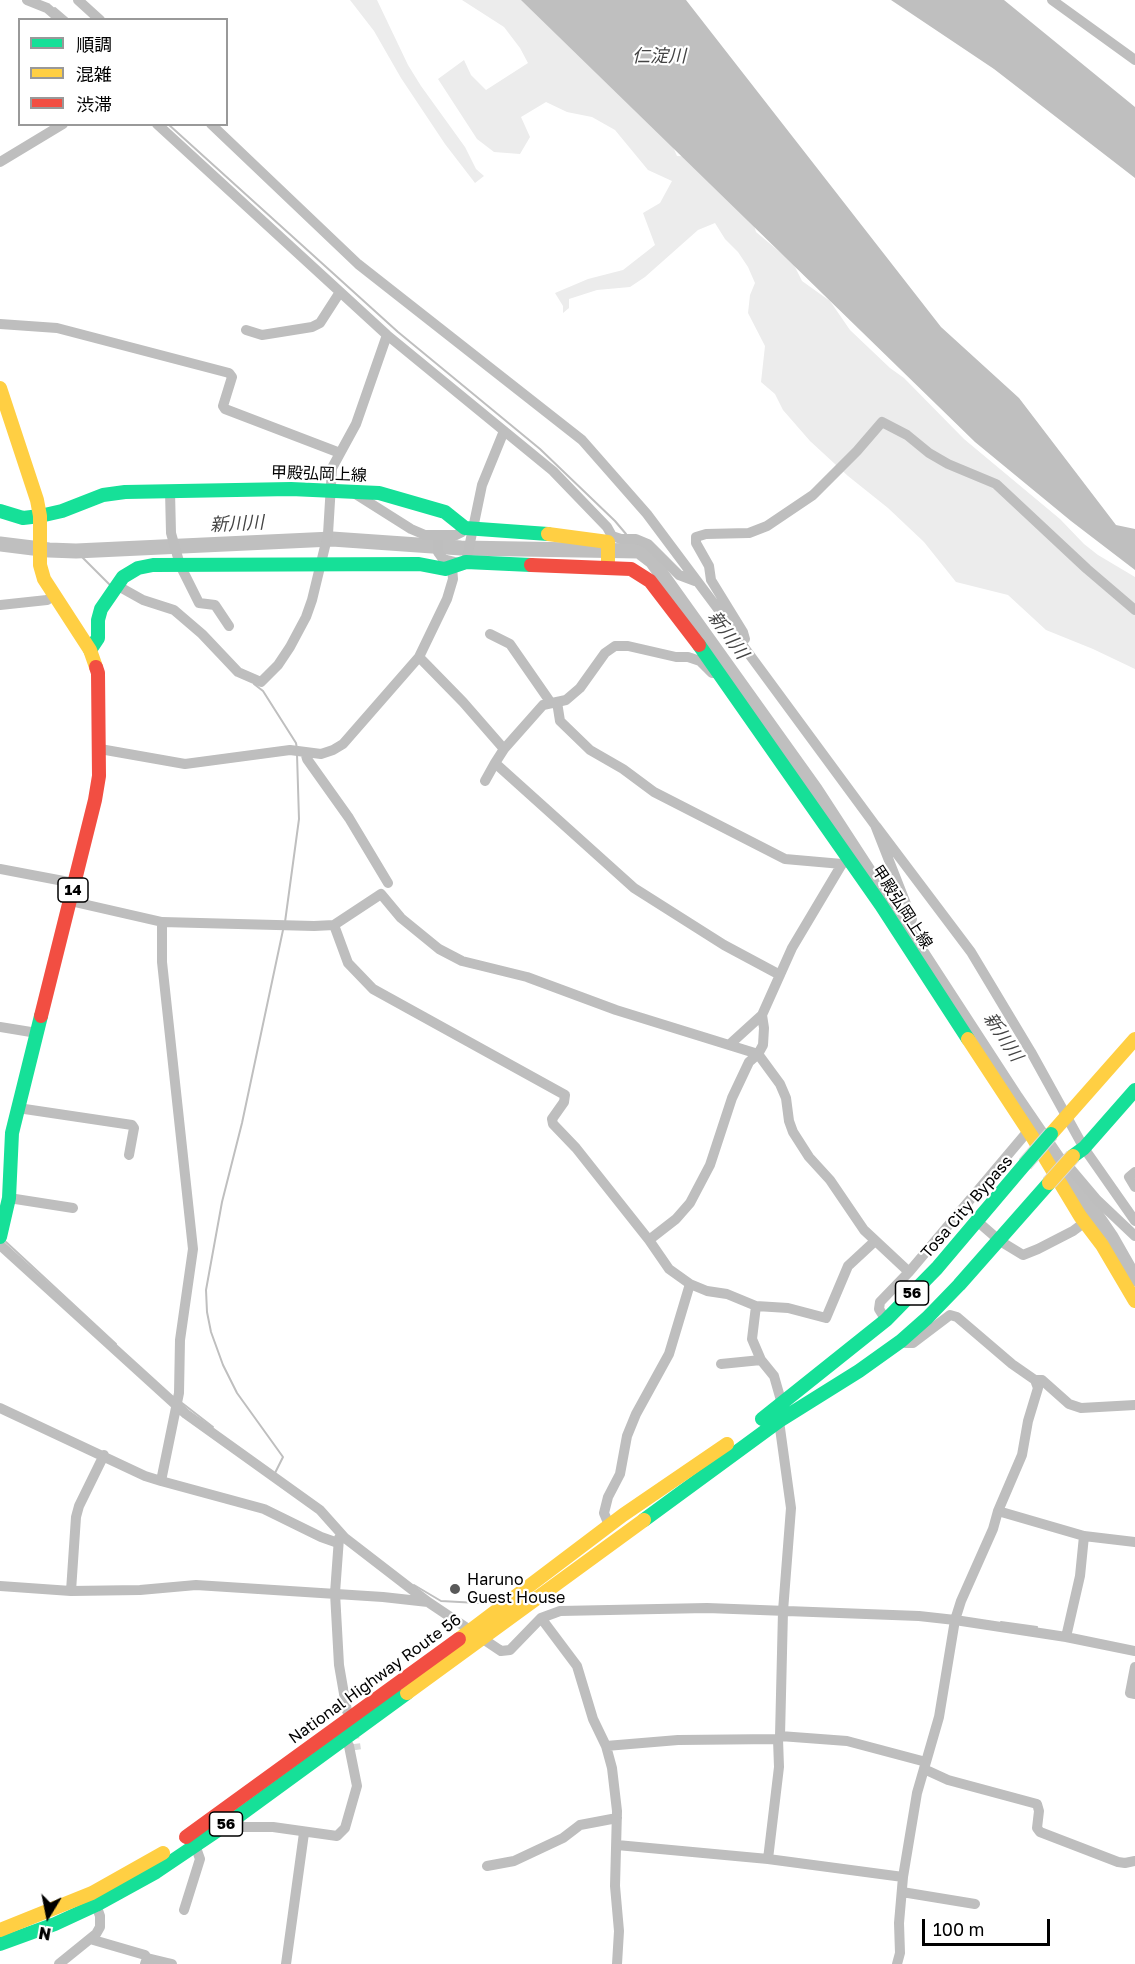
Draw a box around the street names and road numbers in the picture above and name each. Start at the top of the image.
street label: 甲殿弘岡上線 [271,463,367,485]
street label: 甲殿弘岡上線 [868,862,936,952]
road number: 14 [58,878,88,902]
street label: Tosa City Bypass [917,1152,1017,1262]
road number: 56 [896,1281,928,1305]
street label: National Highway Route 56 [285,1610,465,1748]
road number: 56 [210,1812,242,1836]

